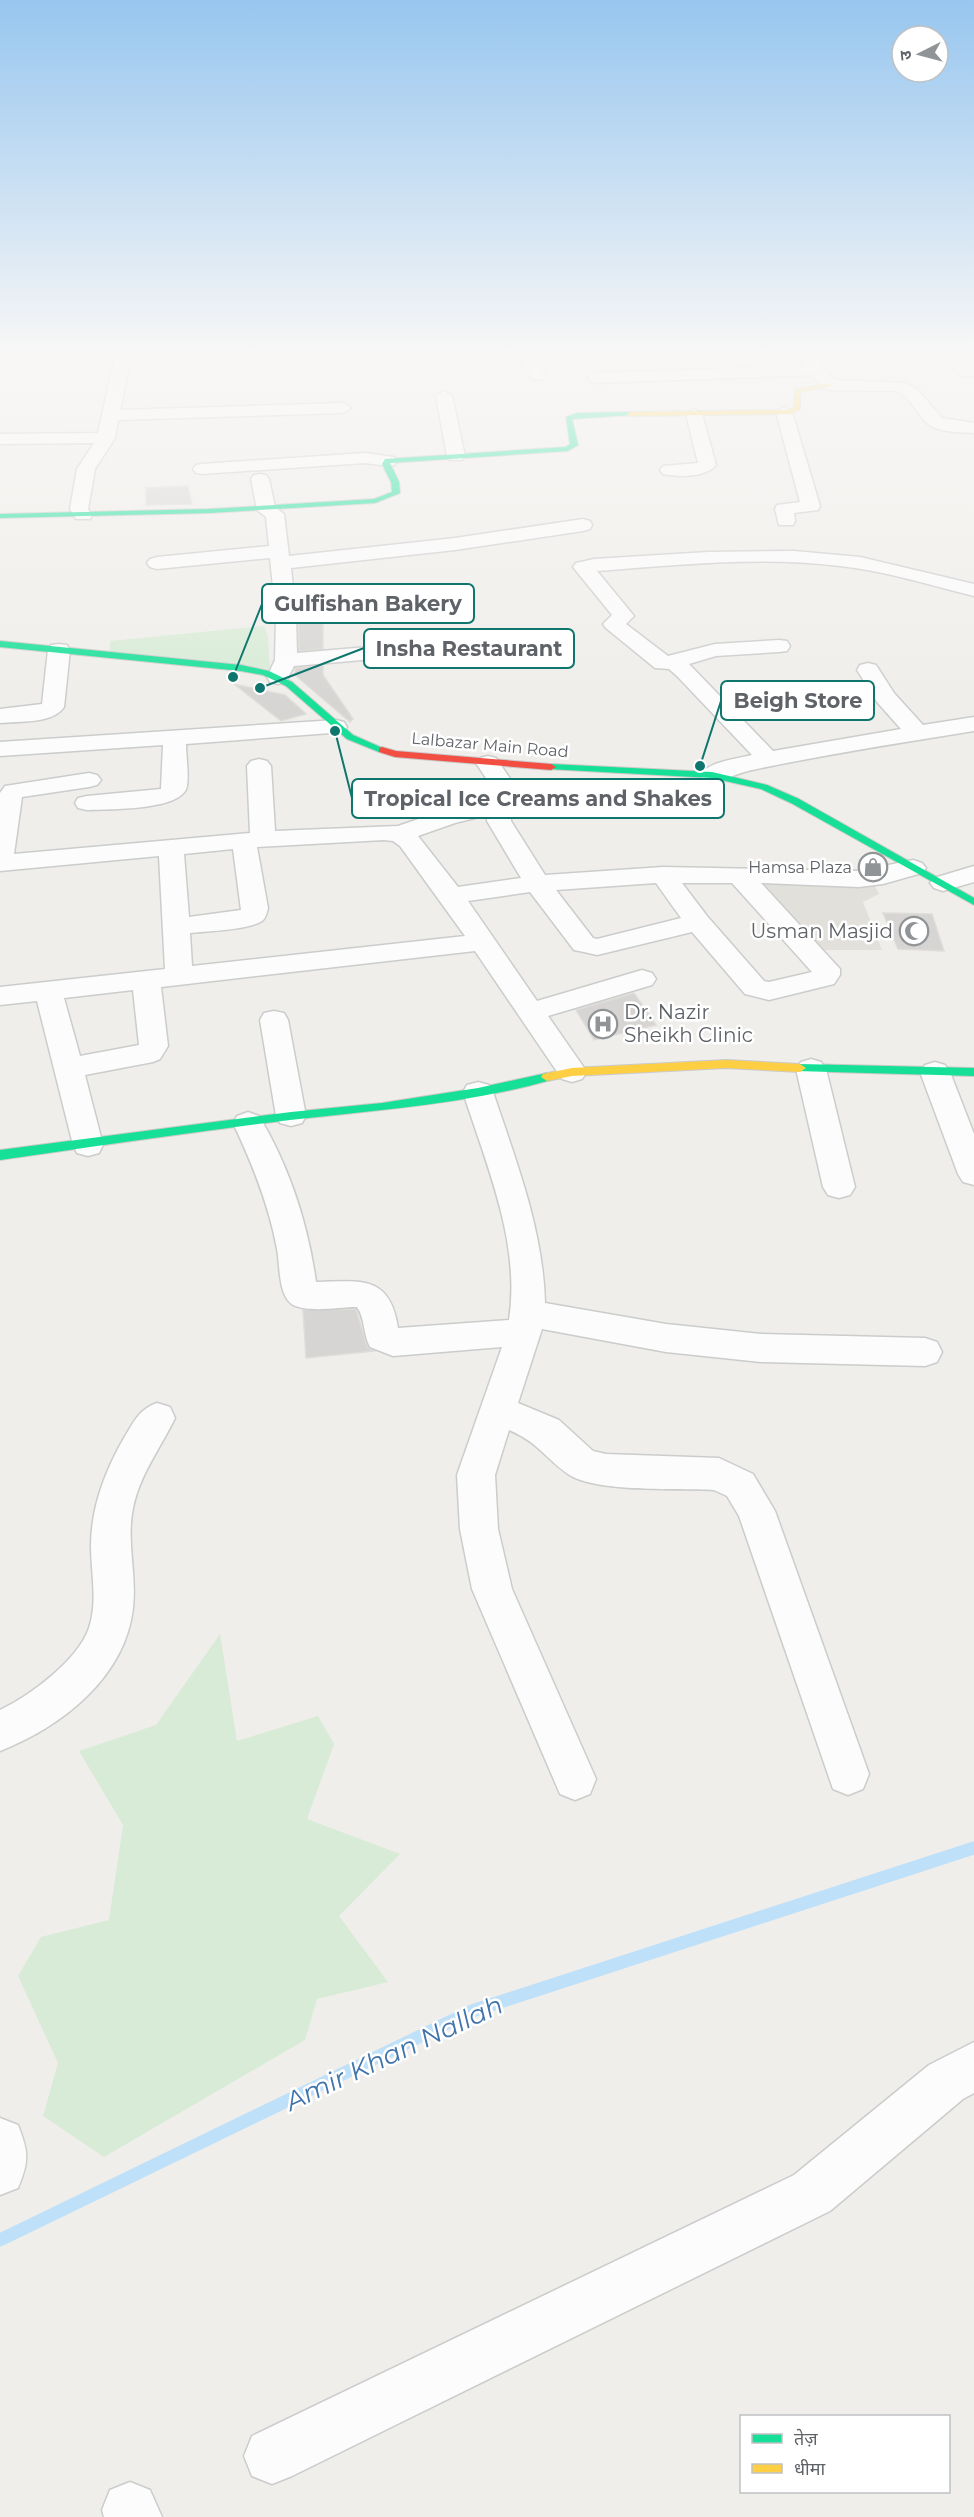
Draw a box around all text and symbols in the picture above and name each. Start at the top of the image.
north arrow [890,24,950,84]
text: उ [896,49,916,61]
callout: Gulfishan Bakery [262,584,474,623]
text: Gulfishan Bakery [274,591,462,616]
callout: Insha Restaurant [364,629,574,668]
text: Insha Restaurant [376,636,562,661]
callout: Beigh Store [721,681,874,720]
text: Beigh Store [734,688,862,713]
street label: Lalbazar Main Road [411,729,569,761]
callout: Tropical Ice Creams and Shakes [352,779,724,818]
text: Tropical Ice Creams and Shakes [364,786,712,811]
shop icon: Hamsa Plaza [857,851,889,883]
place label: Hamsa Plaza [748,858,852,877]
mosque icon: Usman Masjid [898,915,930,947]
place label: Usman Masjid [751,919,893,943]
place label: Dr. Nazir Sheikh Clinic [624,1000,753,1047]
hospital icon: Dr. Nazir Sheikh Clinic [587,1008,619,1040]
water label: Amir Khan Nallah [278,1989,508,2118]
legend [740,2415,950,2493]
text: तेज़ [794,2428,818,2450]
text: धीमा [794,2458,825,2480]

